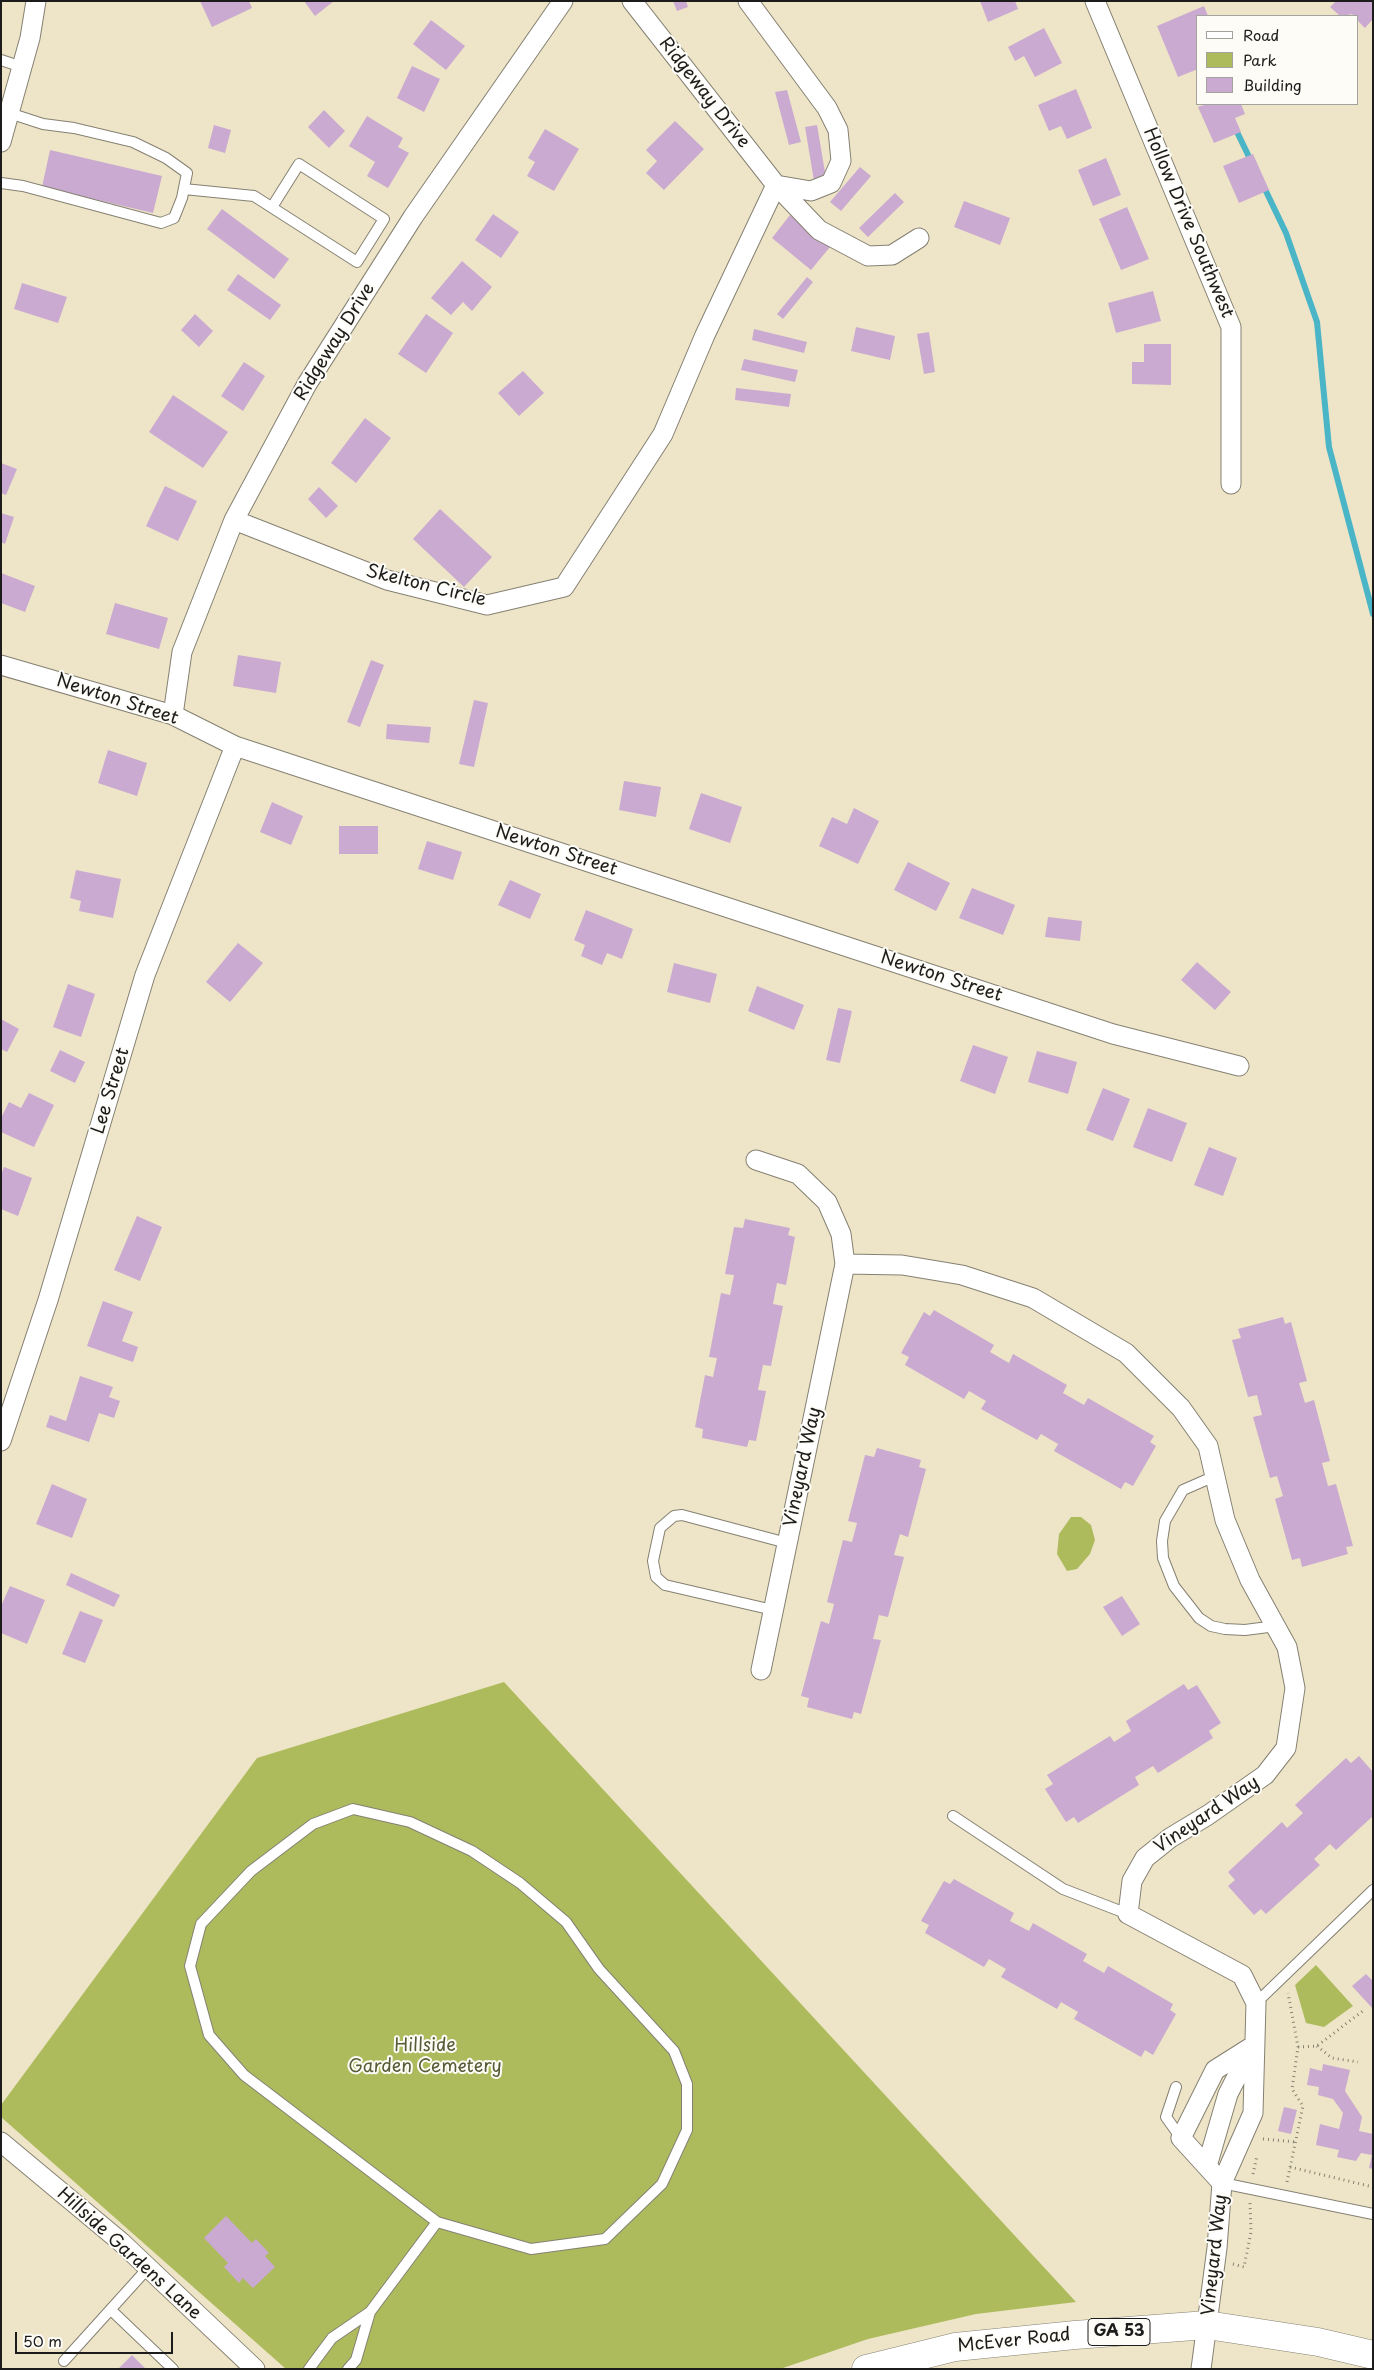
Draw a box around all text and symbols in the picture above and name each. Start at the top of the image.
legend [1196,15,1359,105]
text: Road [1243,23,1279,46]
street label: Ridgeway Drive [654,33,754,153]
text: Park [1243,48,1277,71]
text: Building [1243,73,1302,96]
street label: Hollow Drive Southwest [1138,125,1238,321]
street label: Ridgeway Drive [290,279,380,405]
street label: Skelton Circle [364,561,488,611]
street label: Newton Street [53,670,181,730]
street label: Newton Street [492,821,620,881]
street label: Newton Street [877,947,1005,1007]
street label: Lee Street [88,1045,134,1137]
street label: Vineyard Way [780,1405,826,1529]
street label: Vineyard Way [1150,1772,1264,1858]
park label: Hillside Garden Cemetery [348,2035,502,2078]
street label: Hillside Gardens Lane [52,2183,206,2325]
street label: Vineyard Way [1198,2193,1232,2317]
road number: GA 53 [1088,2318,1150,2346]
scale bar [18,2322,175,2354]
street label: McEver Road [956,2324,1072,2358]
text: 50 m [23,2329,62,2352]

